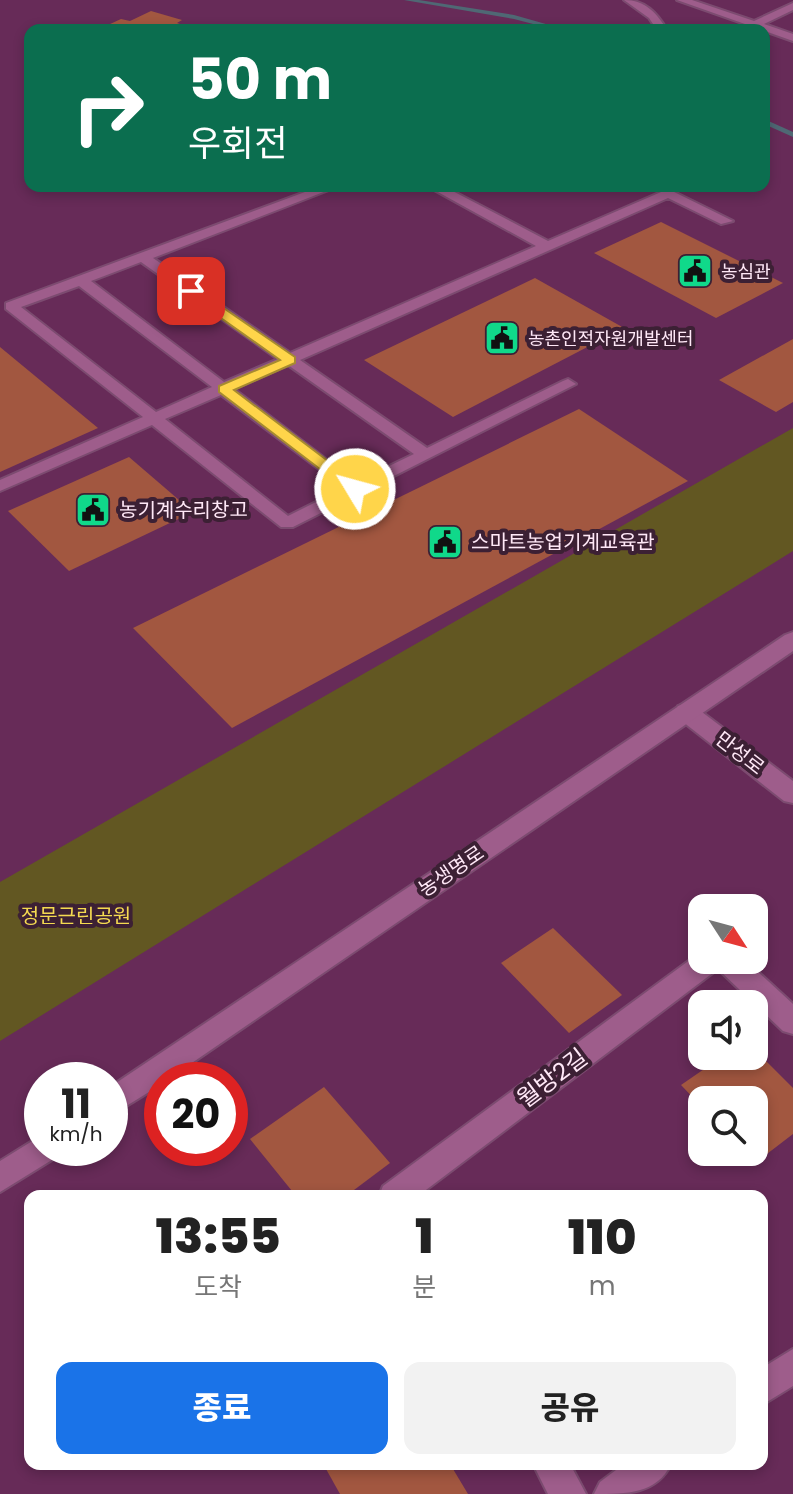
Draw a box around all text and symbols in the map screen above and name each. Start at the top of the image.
text: 50 m [188,40,332,119]
icon: right [56,56,160,160]
text: 우회전 [188,118,287,169]
public building icon: 농심관 [676,252,714,290]
pin [157,257,225,325]
place label: 농심관 [721,259,771,284]
icon: arrive [169,269,213,313]
public building icon: 농촌인적자원개발센터 [483,319,521,357]
place label: 농촌인적자원개발센터 [528,326,694,351]
position arrow [313,447,397,531]
public building icon: 농기계수리창고 [74,491,112,529]
place label: 농기계수리창고 [119,496,248,524]
public building icon: 스마트농업기계교육관 [426,523,464,561]
place label: 스마트농업기계교육관 [471,528,655,556]
street label: 만성로 [710,725,770,781]
street label: 농생명로 [413,839,489,903]
north arrow [688,894,768,974]
map controls [688,894,768,1166]
park label: 정문근린공원 [21,902,131,930]
button: sound [688,990,768,1070]
street label: 월방2길 [510,1041,594,1115]
speed limit sign: 20 [144,1062,248,1166]
text: 11 [61,1076,91,1132]
button: search [688,1086,768,1166]
text: km/h [49,1120,103,1148]
text: 13:55 [156,1203,281,1270]
text: 1 [415,1203,434,1270]
text: 110 [568,1204,636,1271]
text: m [589,1268,615,1304]
text: 도착 [194,1269,242,1305]
text: 분 [412,1269,436,1305]
button: 종료 [56,1362,388,1454]
button: 공유 [404,1362,736,1454]

